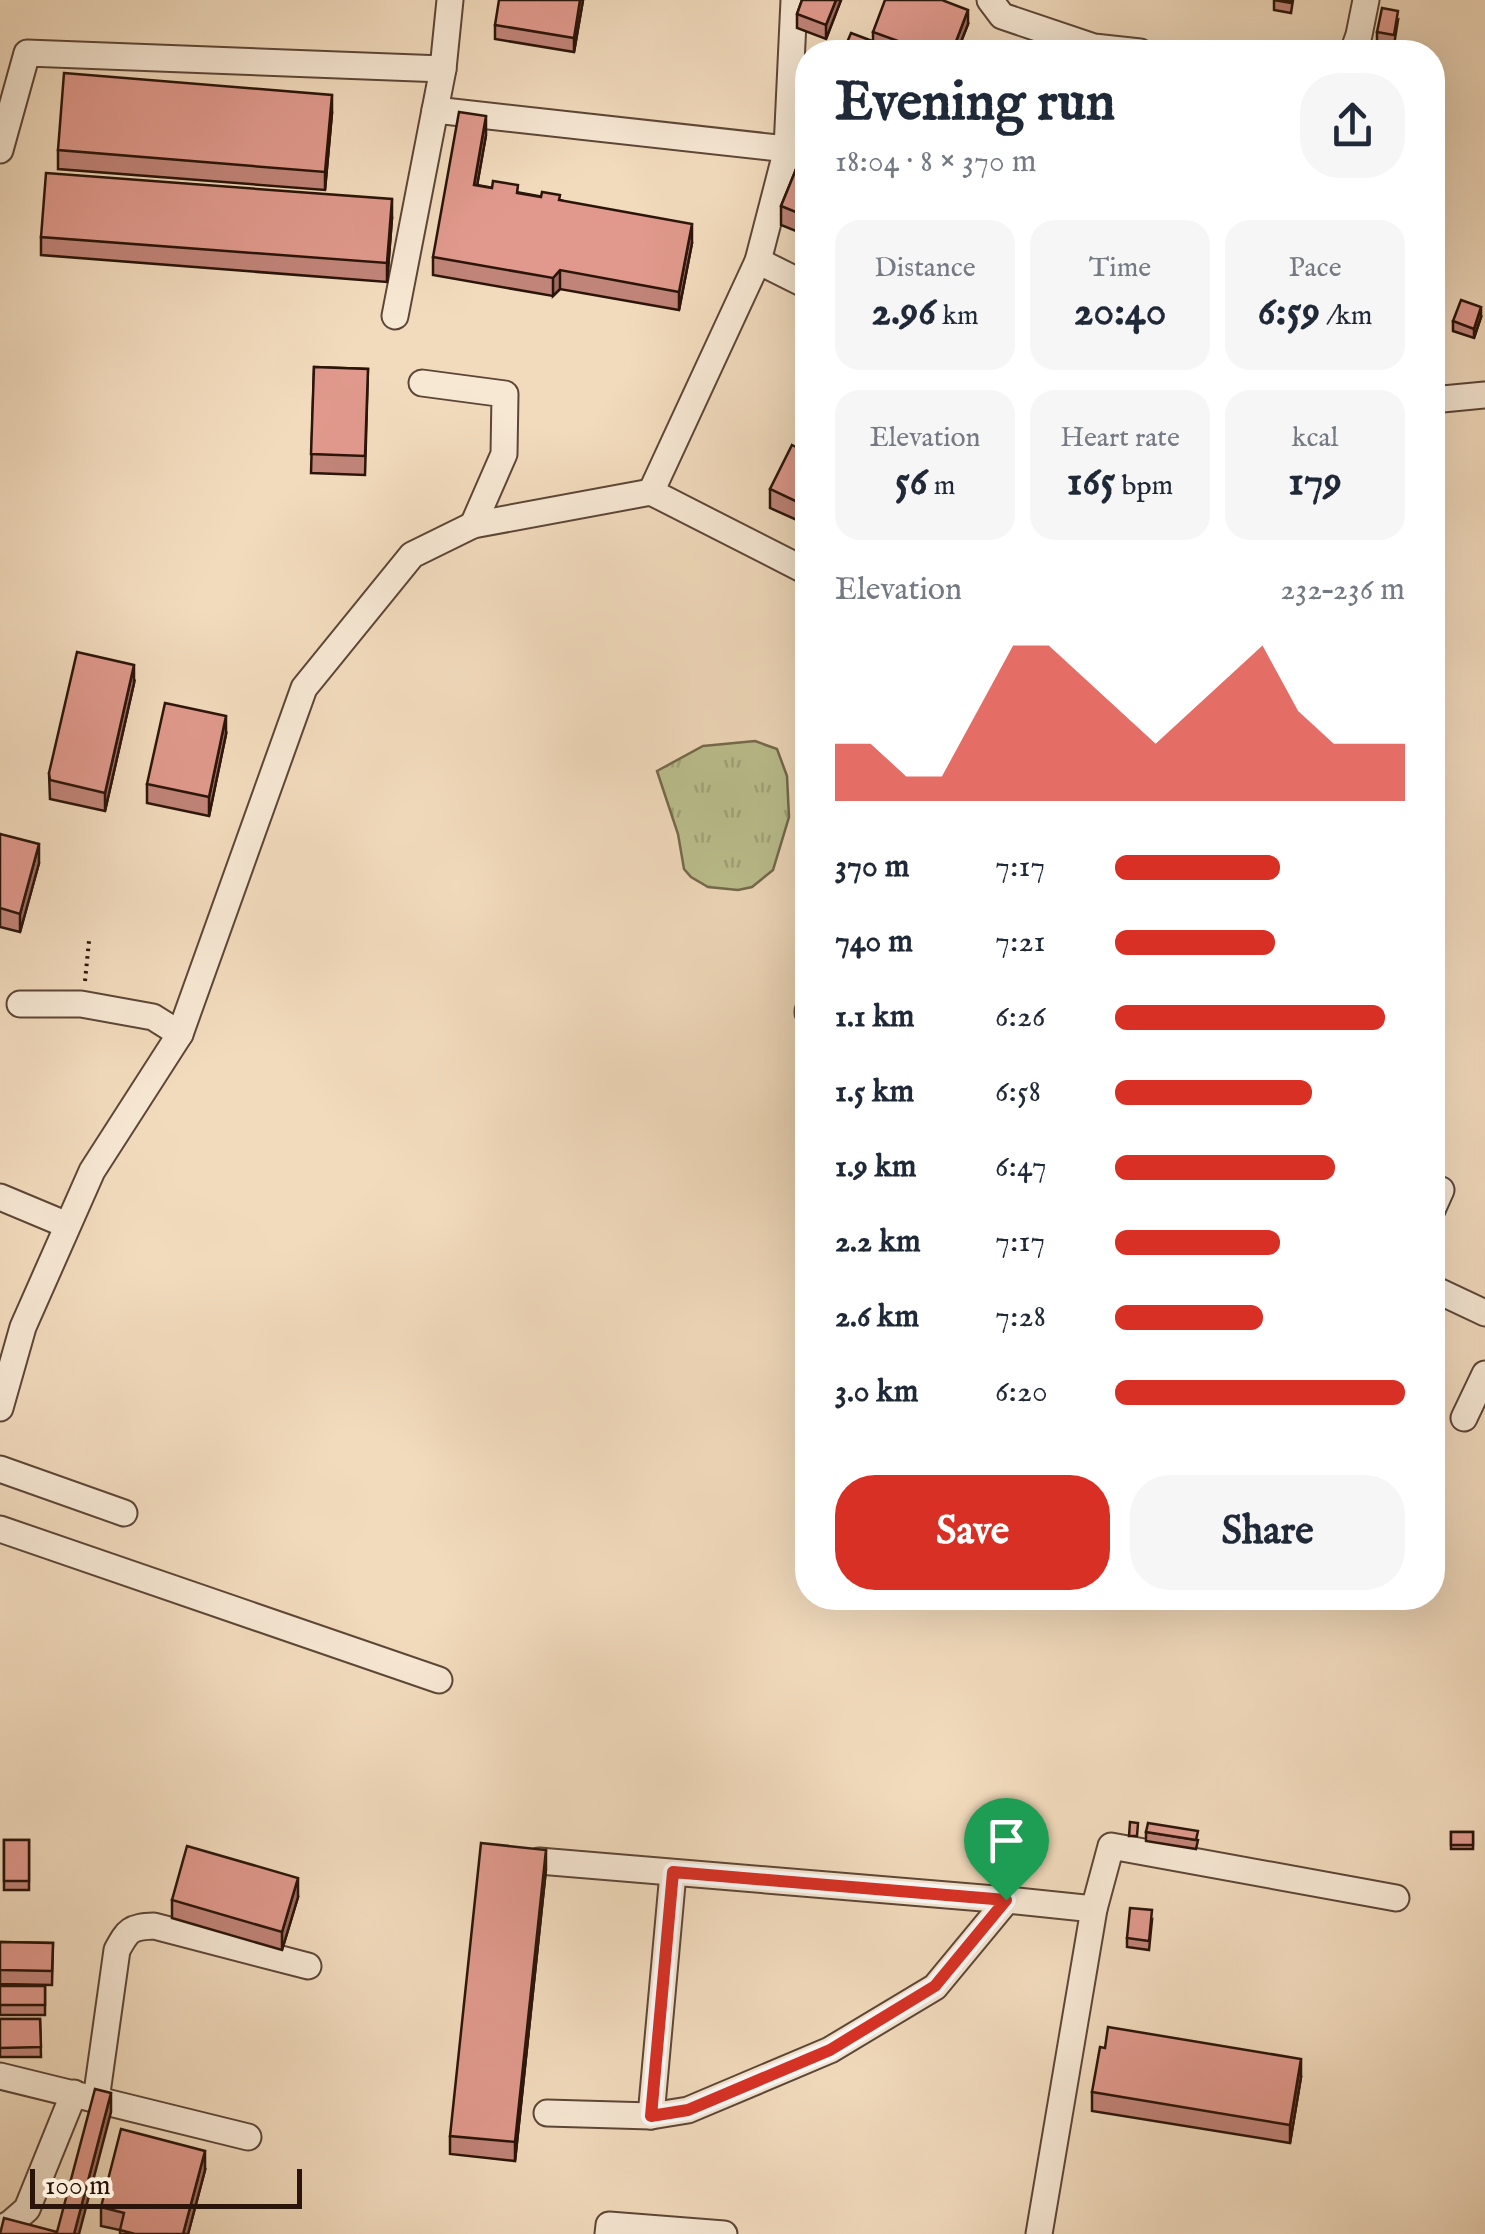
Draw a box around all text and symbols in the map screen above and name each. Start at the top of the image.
text: Evening run [835,69,1115,139]
button: share [1300,73,1405,178]
text: 18:04 · 8 × 370 m [835,142,1036,183]
text: Distance [874,251,976,286]
text: Time [1089,251,1151,286]
text: Pace [1289,251,1341,286]
text: 2.96 [871,286,936,339]
text: 20:40 [1074,286,1166,339]
text: 6:59 [1258,286,1320,339]
text: km [936,299,979,334]
text: /km [1320,299,1372,334]
text: Elevation [869,421,981,456]
text: Heart rate [1060,421,1180,456]
text: kcal [1292,421,1338,456]
text: 56 [895,456,928,509]
text: 165 [1067,456,1115,509]
text: 179 [1288,456,1342,509]
text: m [928,469,955,504]
text: bpm [1115,469,1173,504]
text: Elevation [835,570,962,611]
text: 232–236 m [1280,570,1405,611]
text: 370 m [835,847,909,888]
text: 7:17 [995,847,1045,888]
text: 740 m [835,922,913,963]
text: 7:21 [995,922,1045,963]
text: 1.1 km [835,997,915,1038]
text: 6:26 [995,997,1045,1038]
text: 1.5 km [835,1072,914,1113]
text: 6:58 [995,1072,1041,1113]
text: 1.9 km [835,1147,917,1188]
text: 6:47 [995,1147,1047,1188]
text: 2.2 km [835,1222,921,1263]
text: 7:17 [995,1222,1045,1263]
text: 2.6 km [835,1297,919,1338]
text: 7:28 [995,1297,1046,1338]
text: 3.0 km [835,1372,918,1413]
text: 6:20 [995,1372,1048,1413]
button: Save [835,1475,1110,1590]
button: Share [1130,1475,1405,1590]
pin [964,1798,1049,1901]
icon: arrive [979,1813,1034,1868]
scale bar [30,2164,302,2208]
text: 100 m [45,2169,111,2204]

